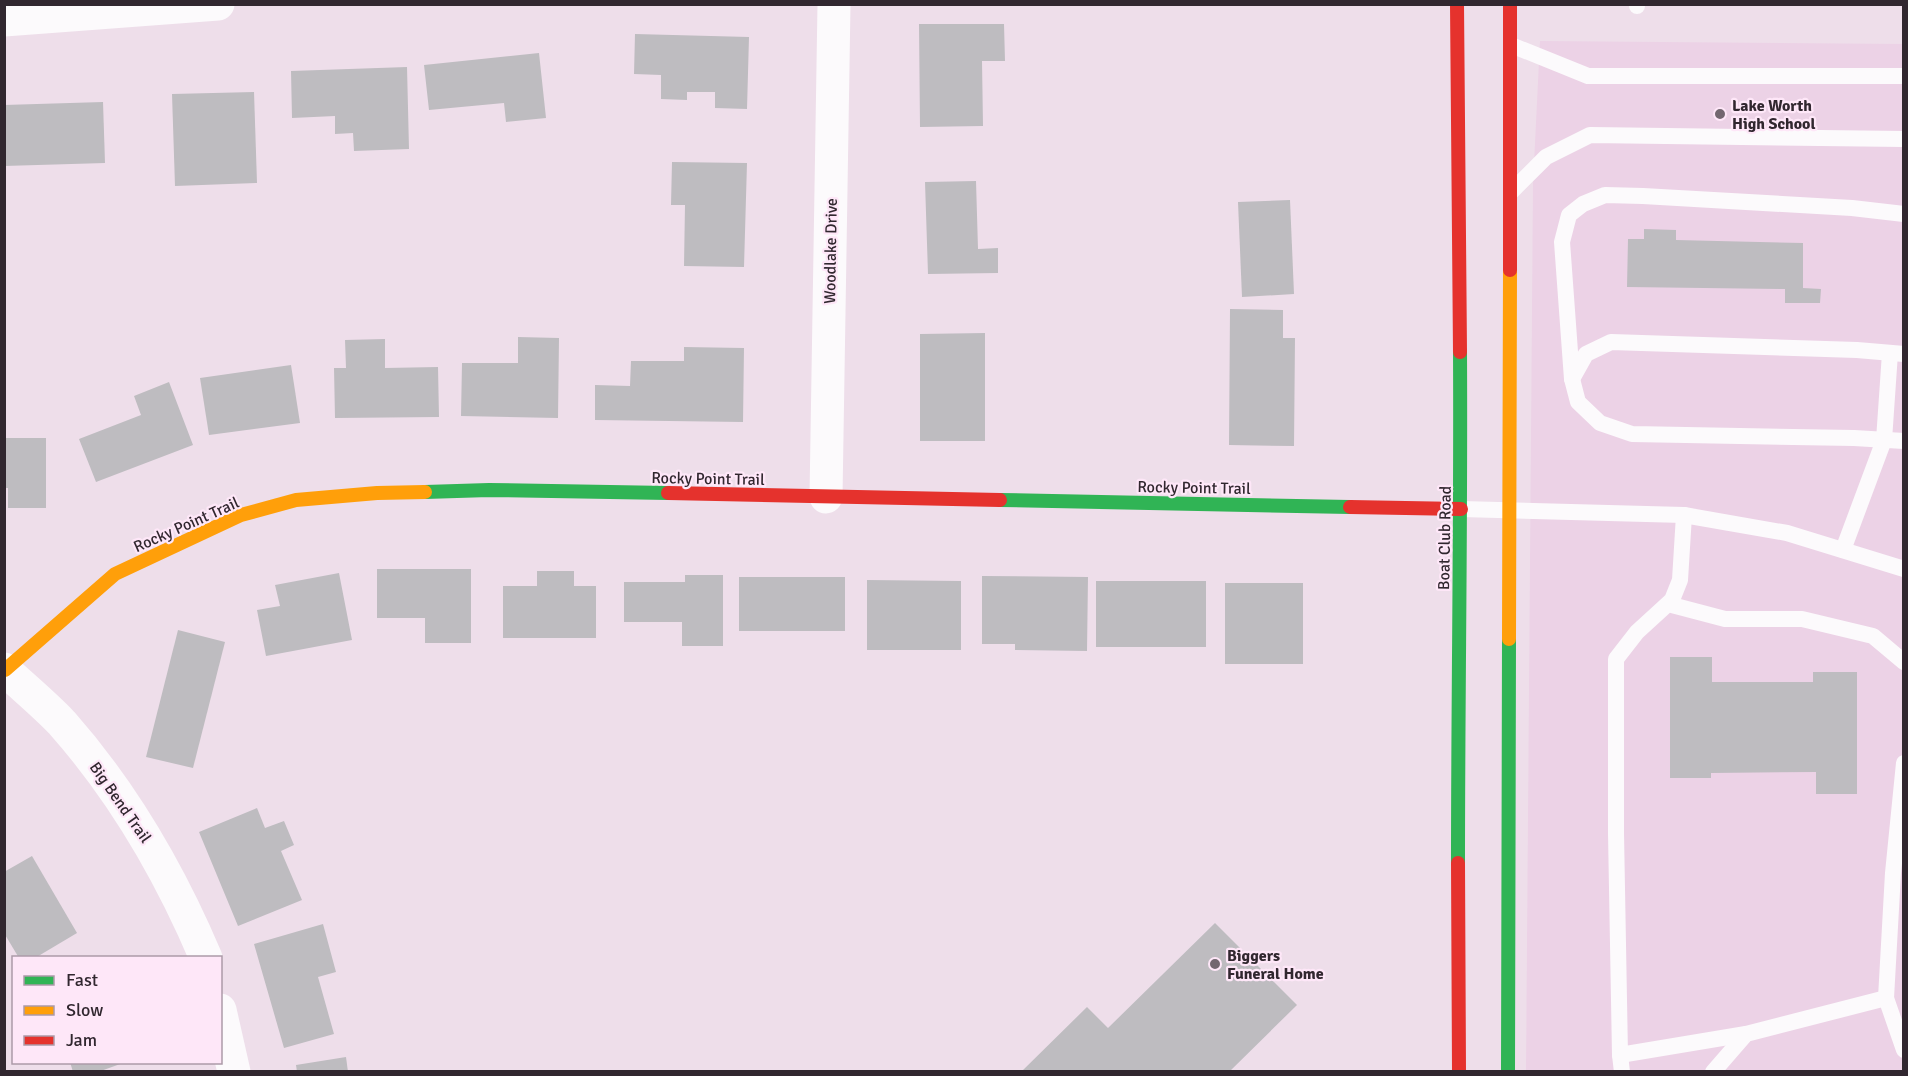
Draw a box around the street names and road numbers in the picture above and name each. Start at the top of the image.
street label: Woodlake Drive [820,198,842,304]
street label: Rocky Point Trail [651,468,765,490]
street label: Rocky Point Trail [1137,477,1251,499]
street label: Boat Club Road [1434,486,1456,590]
street label: Rocky Point Trail [131,493,243,557]
street label: Big Bend Trail [85,758,156,847]

